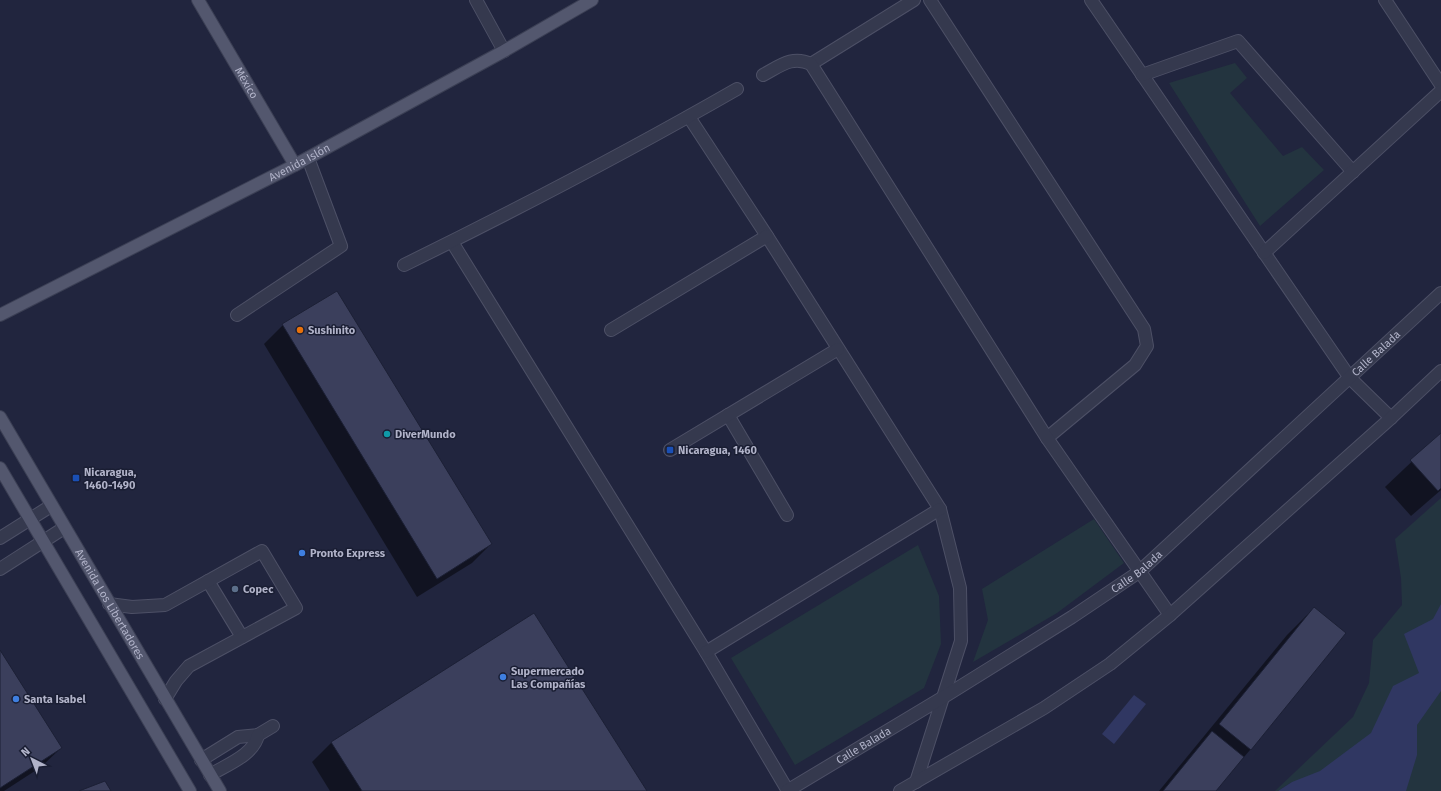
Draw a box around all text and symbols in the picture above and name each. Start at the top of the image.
street label: México [232,65,261,101]
street label: Avenida Islón [267,141,332,184]
place label: Sushinito [308,324,356,337]
marker: Sushinito [295,325,305,335]
street label: Calle Balada [1349,328,1403,379]
place label: DiverMundo [395,428,456,441]
marker: DiverMundo [382,429,392,439]
place label: Nicaragua, 1460 [678,444,758,457]
marker: Nicaragua, 1460 [665,445,675,455]
place label: Nicaragua, 1460-1490 [84,466,137,492]
marker: Nicaragua, 1460-1490 [71,473,81,483]
street label: Avenida Los Libertadores [73,547,148,662]
place label: Pronto Express [310,547,386,560]
street label: Calle Balada [1108,547,1165,595]
marker: Pronto Express [297,548,307,558]
place label: Copec [243,583,274,596]
marker: Copec [230,584,240,594]
place label: Supermercado Las Compañías [511,665,586,691]
marker: Supermercado Las Compañías [498,672,508,682]
place label: Santa Isabel [24,693,87,706]
marker: Santa Isabel [11,694,21,704]
street label: Calle Balada [834,724,893,767]
north arrow [12,739,52,779]
text: N [19,745,33,759]

